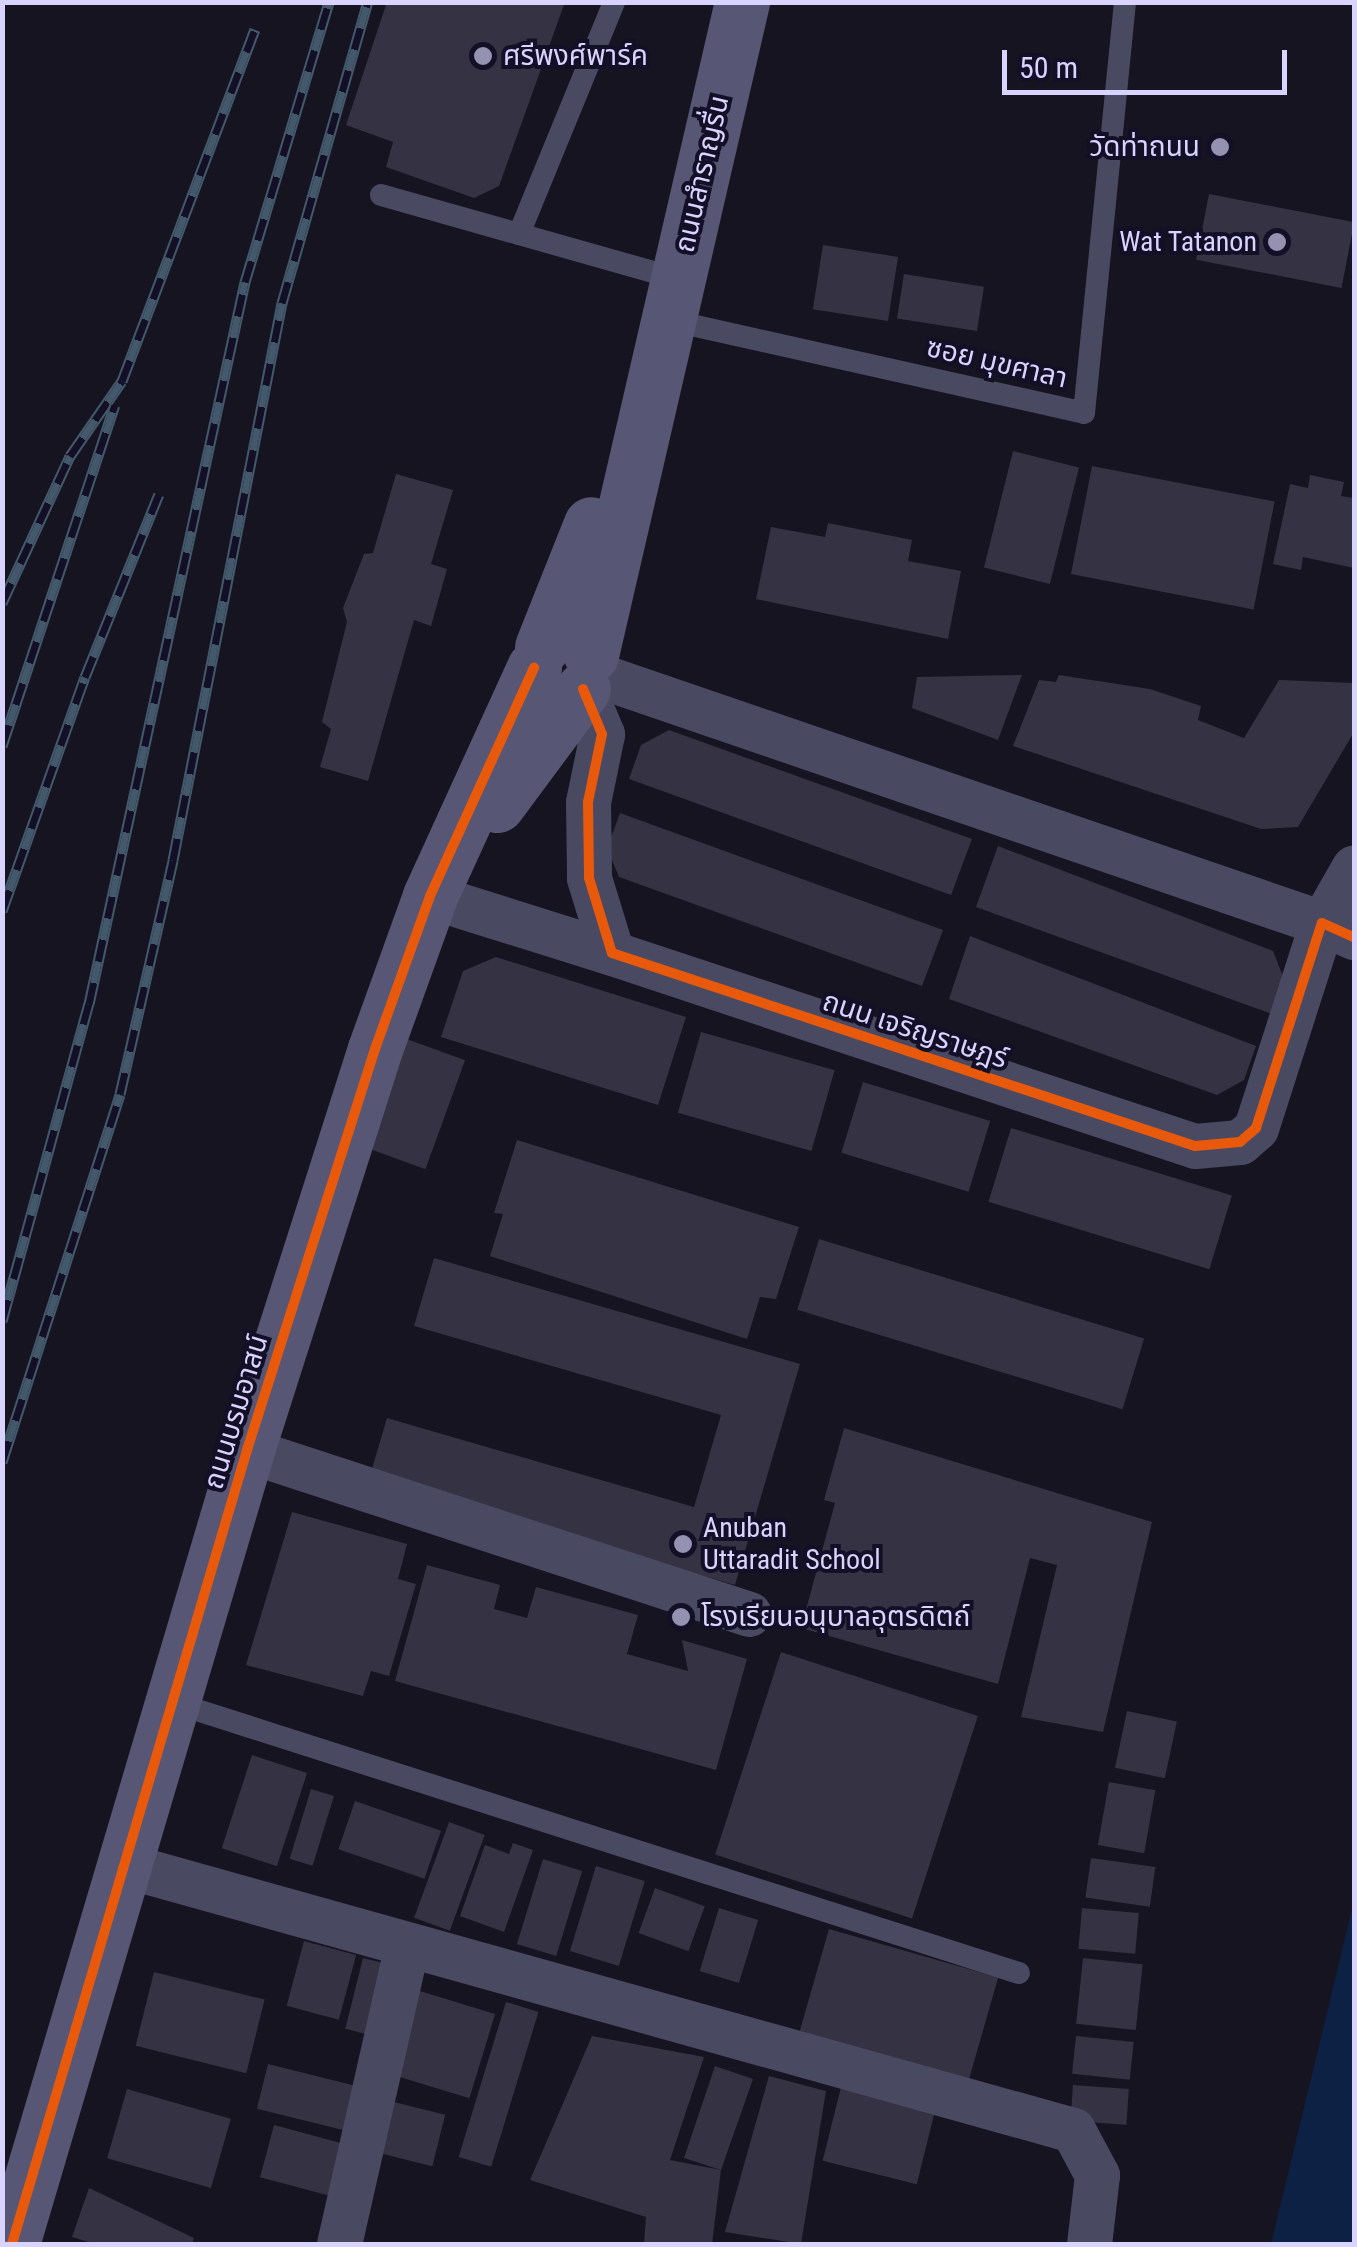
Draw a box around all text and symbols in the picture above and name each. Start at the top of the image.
scale bar [1007,30,1292,92]
place label: ศรีพงศ์พาร์ค [503,39,648,73]
marker: ศรีพงศ์พาร์ค [472,45,494,67]
text: 50 m [1019,50,1078,85]
street label: ถนนสำราญรื่น [668,92,736,256]
place label: วัดท่าถนน [1089,130,1200,164]
marker: วัดท่าถนน [1209,136,1231,158]
place label: Wat Tatanon [1119,225,1257,259]
marker: Wat Tatanon [1266,231,1288,253]
street label: ซอย มุขศาลา [923,330,1071,396]
street label: ถนน เจริญราษฎร์ [818,984,1012,1076]
street label: ถนนบรมอาสน์ [197,1331,275,1493]
place label: Anuban Uttaradit School [703,1511,881,1577]
marker: Anuban Uttaradit School [672,1533,694,1555]
place label: โรงเรียนอนุบาลอุตรดิตถ์ [701,1600,970,1634]
marker: โรงเรียนอนุบาลอุตรดิตถ์ [670,1606,692,1628]

